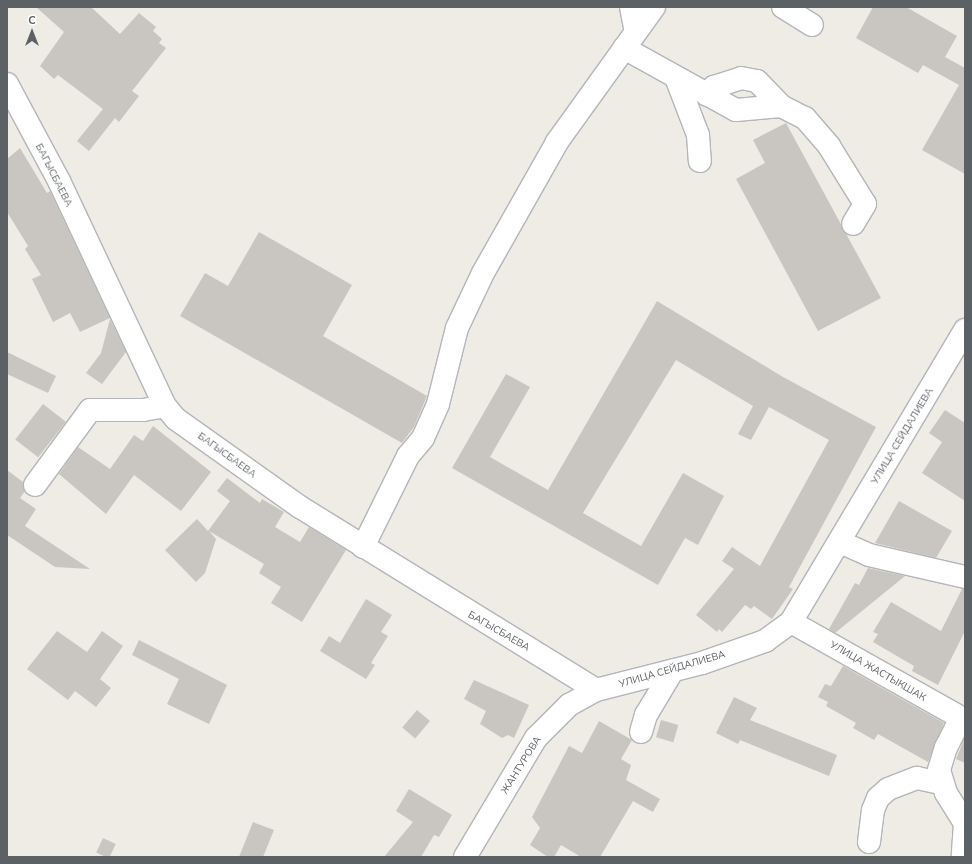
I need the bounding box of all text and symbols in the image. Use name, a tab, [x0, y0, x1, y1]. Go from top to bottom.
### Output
north arrow	[12, 12, 52, 52]
text: С	[28, 13, 36, 27]
street label: БАГЫСБАЕВА	[33, 141, 75, 209]
street label: УЛИЦА СЕЙДАЛИЕВА	[868, 386, 936, 486]
street label: БАГЫСБАЕВА	[195, 430, 259, 480]
street label: БАГЫСБАЕВА	[466, 608, 532, 654]
street label: УЛИЦА ЖАСТЫКШАК	[828, 638, 928, 704]
street label: УЛИЦА СЕЙДАЛИЕВА	[617, 648, 727, 690]
street label: ЖАНТУРОВА	[499, 734, 543, 796]

